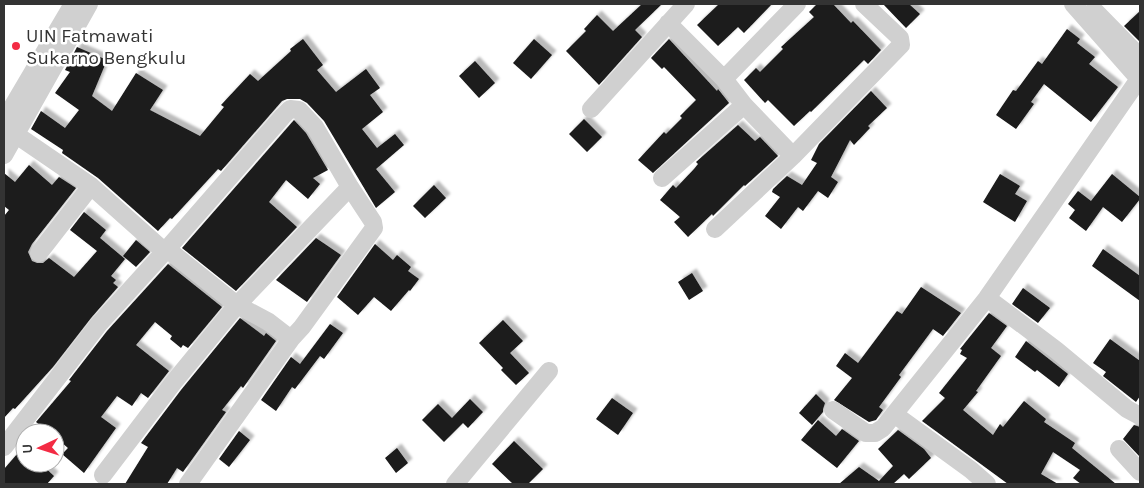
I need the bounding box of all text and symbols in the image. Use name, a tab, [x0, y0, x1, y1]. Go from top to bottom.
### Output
place label: UIN Fatmawati Sukarno Bengkulu	[26, 25, 186, 69]
marker: UIN Fatmawati Sukarno Bengkulu	[10, 40, 22, 52]
north arrow	[15, 423, 65, 473]
text: U	[19, 443, 36, 454]

